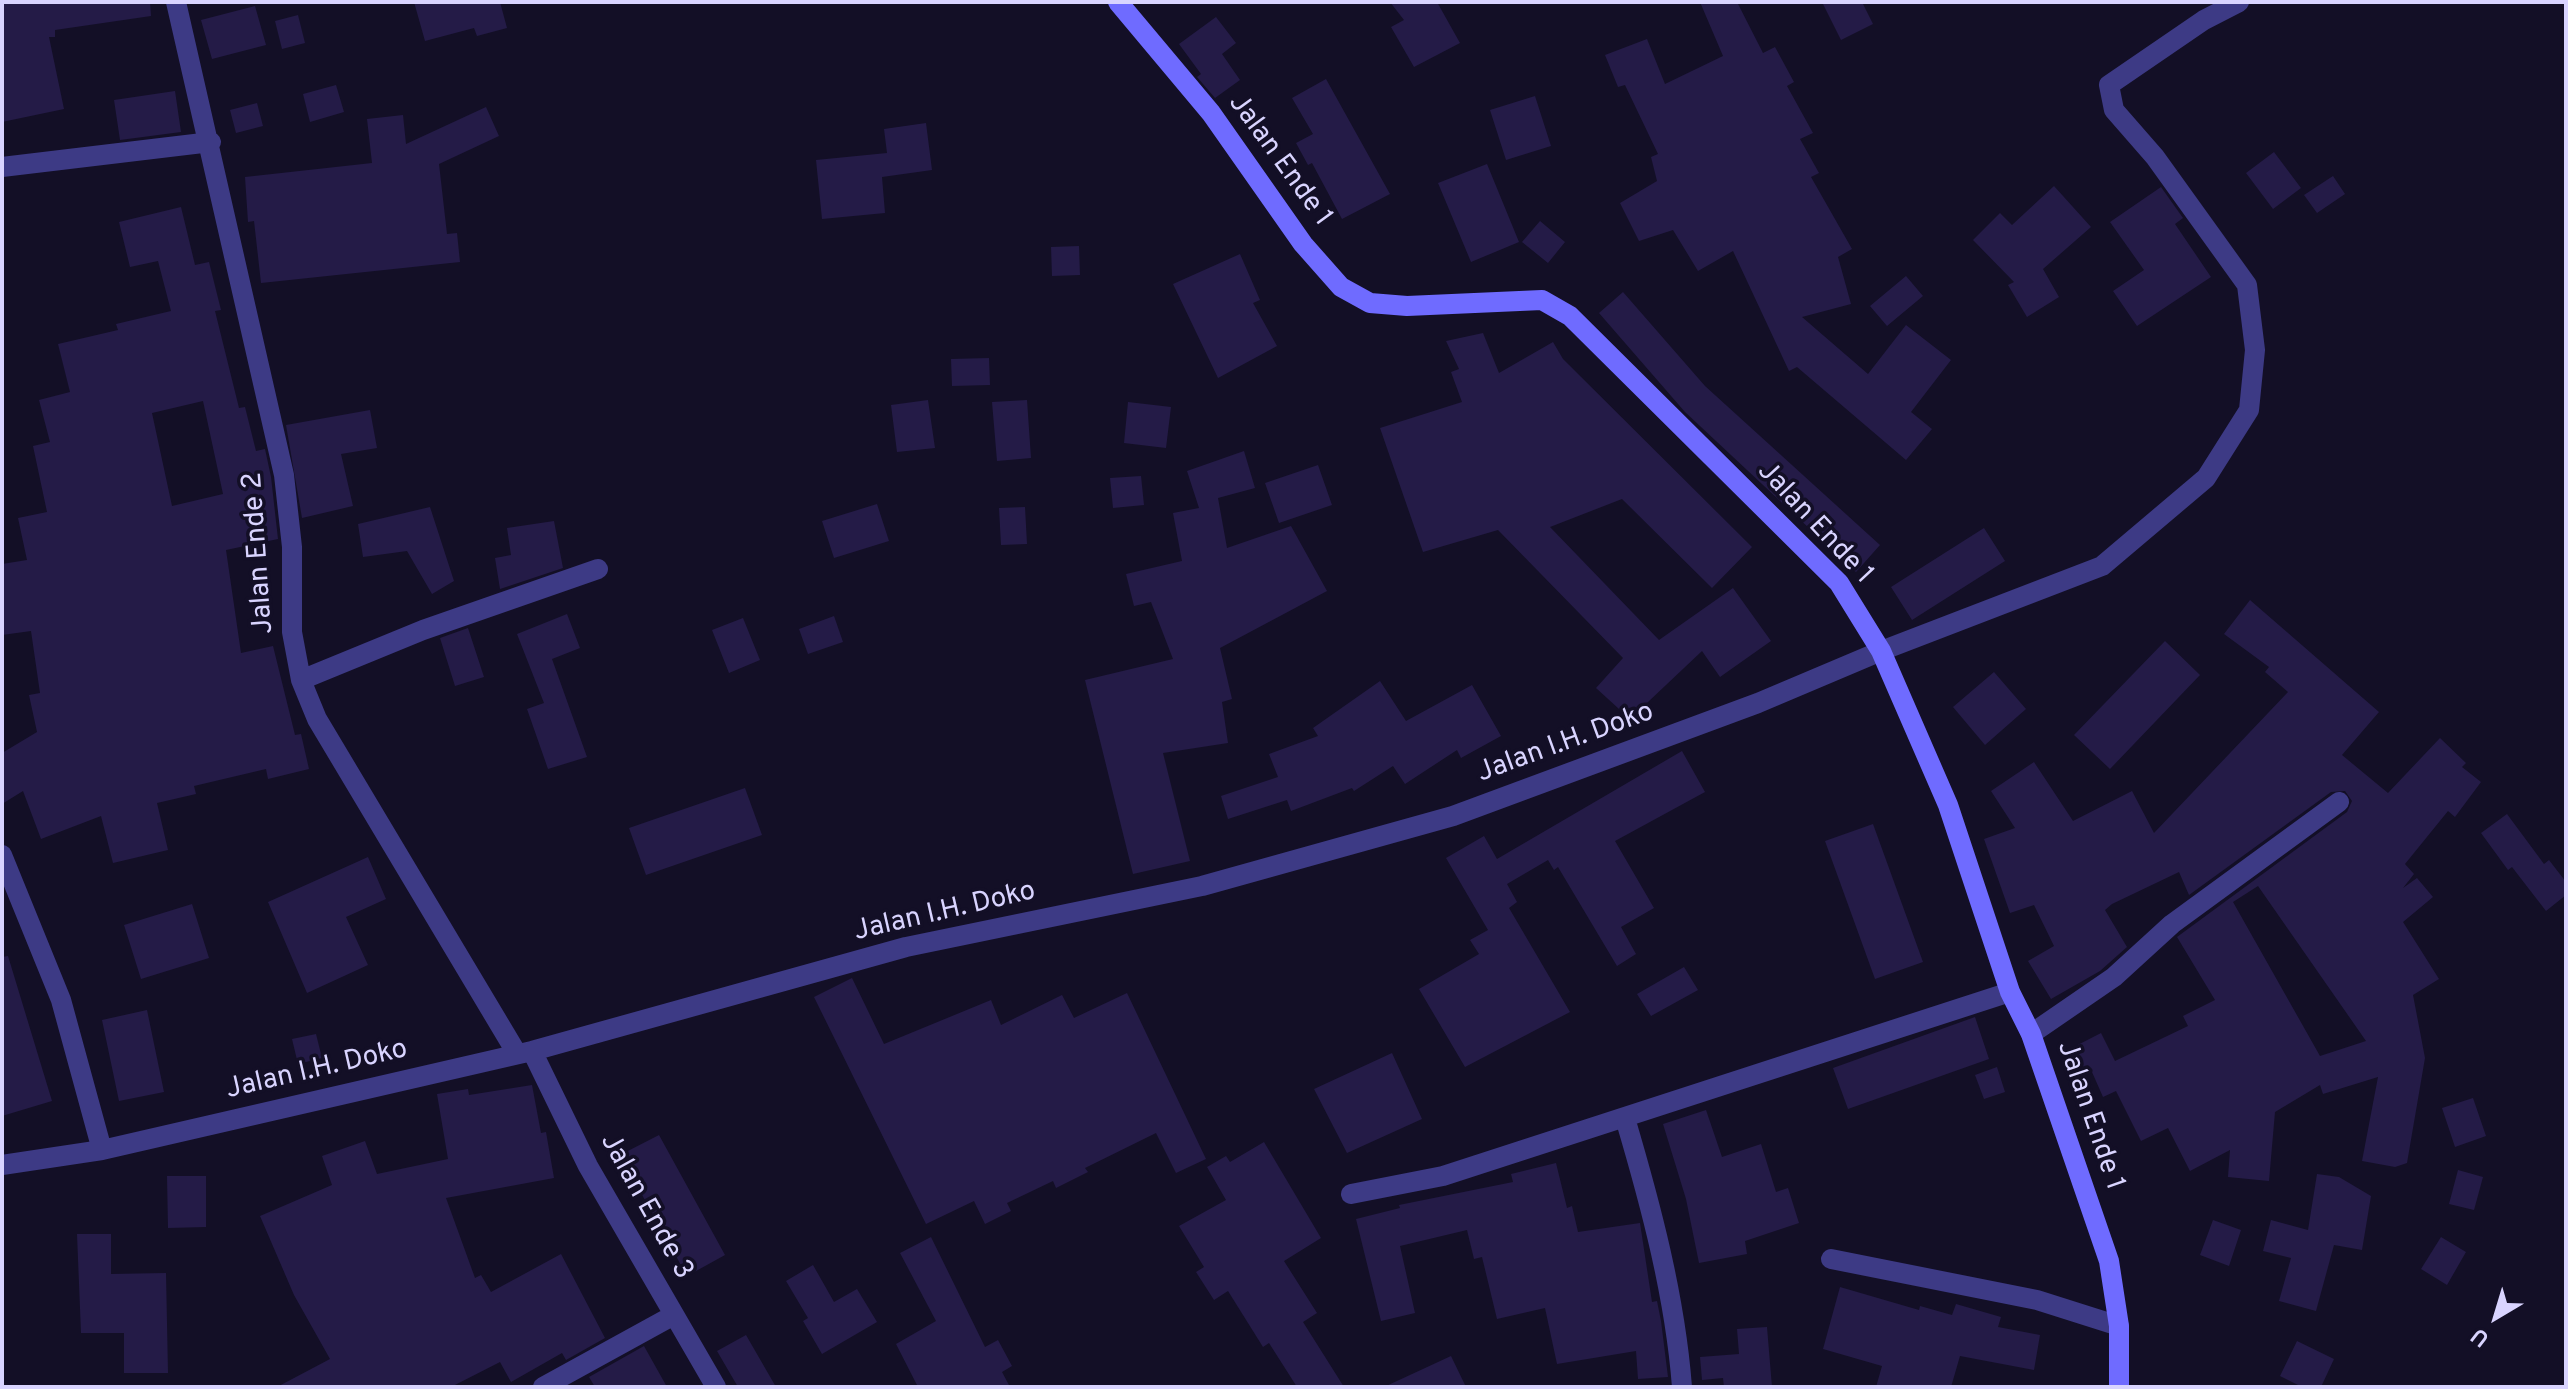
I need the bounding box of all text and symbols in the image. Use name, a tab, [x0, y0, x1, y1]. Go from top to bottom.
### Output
street label: Jalan Ende 1	[1220, 88, 1338, 234]
street label: Jalan Ende 1	[1749, 456, 1879, 592]
street label: Jalan Ende 2	[238, 471, 282, 635]
street label: Jalan I.H. Doko	[1473, 697, 1659, 791]
street label: Jalan I.H. Doko	[851, 876, 1039, 950]
street label: Jalan I.H. Doko	[223, 1034, 411, 1108]
street label: Jalan Ende 1	[2048, 1037, 2130, 1195]
street label: Jalan Ende 3	[591, 1128, 699, 1286]
north arrow	[2456, 1277, 2536, 1357]
text: U	[2466, 1321, 2495, 1352]

